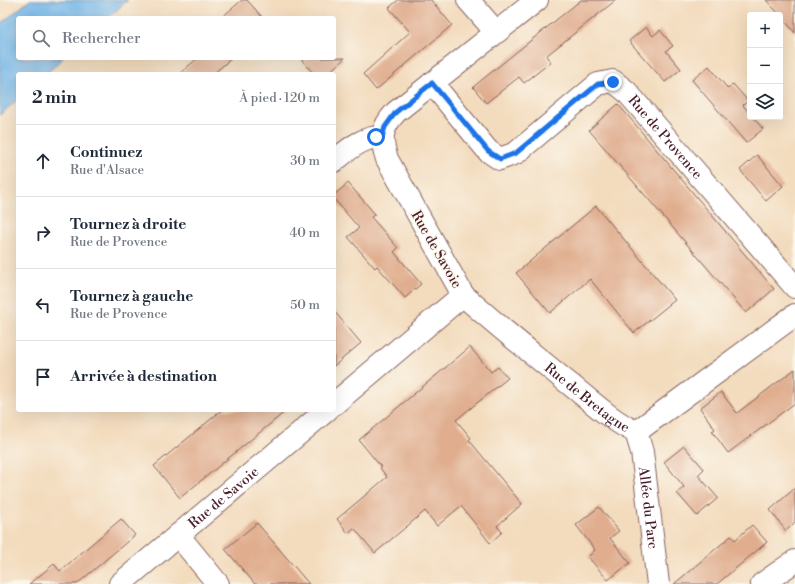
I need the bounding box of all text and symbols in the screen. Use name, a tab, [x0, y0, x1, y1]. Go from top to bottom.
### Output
map controls	[747, 12, 783, 120]
button: +	[747, 12, 783, 48]
search box	[16, 16, 336, 60]
icon: search	[30, 27, 52, 49]
text: Rechercher	[62, 29, 141, 48]
button: −	[747, 48, 783, 84]
route end	[604, 73, 622, 91]
button: layers	[747, 84, 783, 120]
text: 2 min	[32, 87, 77, 109]
text: À pied · 120 m	[239, 90, 320, 106]
street label: Rue de Provence	[624, 92, 706, 183]
route start	[367, 128, 385, 146]
text: Continuez	[70, 143, 142, 162]
icon: ahead	[32, 150, 54, 172]
text: 30 m	[290, 153, 320, 169]
text: Rue d'Alsace	[70, 162, 144, 178]
street label: Rue de Savoie	[407, 207, 466, 292]
text: Tournez à droite	[70, 215, 186, 234]
icon: right	[32, 222, 54, 244]
text: 40 m	[290, 225, 320, 241]
text: Rue de Provence	[70, 234, 167, 250]
text: Tournez à gauche	[70, 287, 193, 306]
icon: left	[32, 294, 54, 316]
text: 50 m	[290, 297, 320, 313]
text: Rue de Provence	[70, 306, 167, 322]
street label: Rue de Bretagne	[540, 359, 633, 437]
icon: arrive	[32, 366, 54, 388]
text: Arrivée à destination	[70, 367, 217, 386]
street label: Rue de Savoie	[185, 463, 263, 533]
street label: Allée du Parc	[634, 465, 662, 550]

